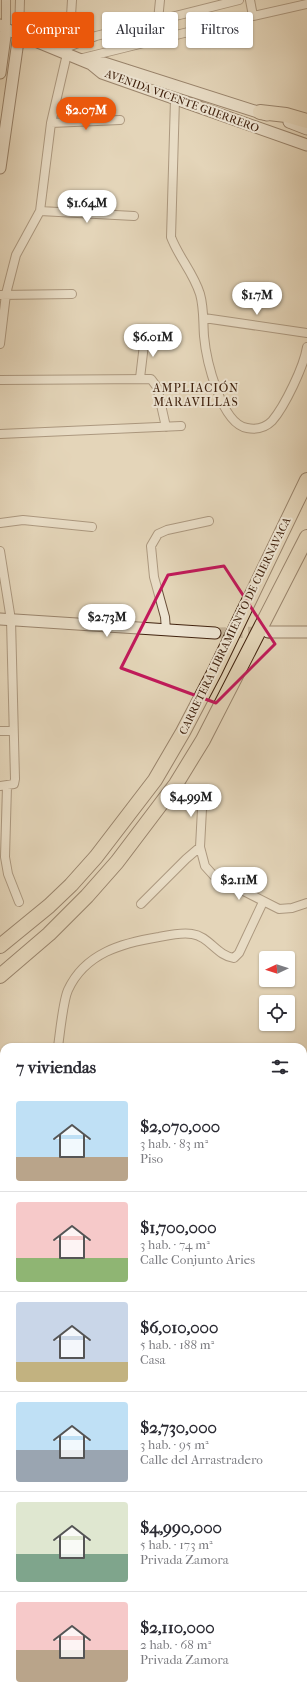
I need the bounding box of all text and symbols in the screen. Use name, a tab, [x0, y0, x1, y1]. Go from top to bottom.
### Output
chip: Comprar	[12, 12, 94, 48]
chip: Alquilar	[102, 12, 178, 48]
chip: Filtros	[186, 12, 253, 48]
street label: AVENIDA VICENTE GUERRERO	[102, 67, 261, 135]
pin: $2.07M	[53, 97, 119, 131]
text: $2.07M	[65, 102, 107, 117]
pin: $1.64M	[54, 190, 120, 224]
text: $1.64M	[67, 195, 107, 210]
pin: $1.7M	[229, 282, 285, 316]
text: $1.7M	[241, 287, 273, 302]
pin: $6.01M	[120, 324, 186, 358]
text: $6.01M	[133, 329, 173, 344]
district label: AMPLIACIÓN MARAVILLAS	[152, 380, 239, 409]
street label: CARRETERA LIBRAMIENTO DE CUERNAVACA	[176, 514, 294, 737]
pin: $2.73M	[74, 604, 140, 638]
text: $2.73M	[87, 609, 127, 624]
pin: $4.99M	[158, 784, 224, 818]
text: $4.99M	[169, 789, 213, 804]
pin: $2.11M	[206, 867, 272, 901]
text: $2.11M	[220, 872, 258, 887]
north arrow	[259, 951, 295, 987]
map controls	[259, 951, 295, 1031]
button: locate	[259, 995, 295, 1031]
icon: filters	[269, 1056, 291, 1078]
text: 7 viviendas	[16, 1057, 96, 1077]
text: $2,070,000	[140, 1116, 220, 1136]
icon: home	[48, 1117, 96, 1165]
text: 3 hab. · 83 m²	[140, 1136, 208, 1151]
text: Piso	[140, 1151, 163, 1166]
text: $1,700,000	[140, 1217, 217, 1237]
icon: home	[48, 1218, 96, 1266]
text: 3 hab. · 74 m²	[140, 1237, 210, 1252]
text: Calle Conjunto Aries	[140, 1252, 255, 1267]
text: $6,010,000	[140, 1317, 218, 1337]
icon: home	[48, 1318, 96, 1366]
text: 5 hab. · 188 m²	[140, 1337, 214, 1352]
text: Casa	[140, 1352, 166, 1367]
text: $2,730,000	[140, 1417, 217, 1437]
icon: home	[48, 1418, 96, 1466]
text: 3 hab. · 95 m²	[140, 1437, 209, 1452]
text: Calle del Arrastradero	[140, 1452, 263, 1467]
text: $4,990,000	[140, 1517, 222, 1537]
icon: home	[48, 1518, 96, 1566]
text: 5 hab. · 173 m²	[140, 1537, 213, 1552]
text: Privada Zamora	[140, 1552, 229, 1567]
text: $2,110,000	[140, 1617, 215, 1637]
icon: home	[48, 1618, 96, 1666]
text: 2 hab. · 68 m²	[140, 1637, 211, 1652]
text: Privada Zamora	[140, 1652, 229, 1667]

